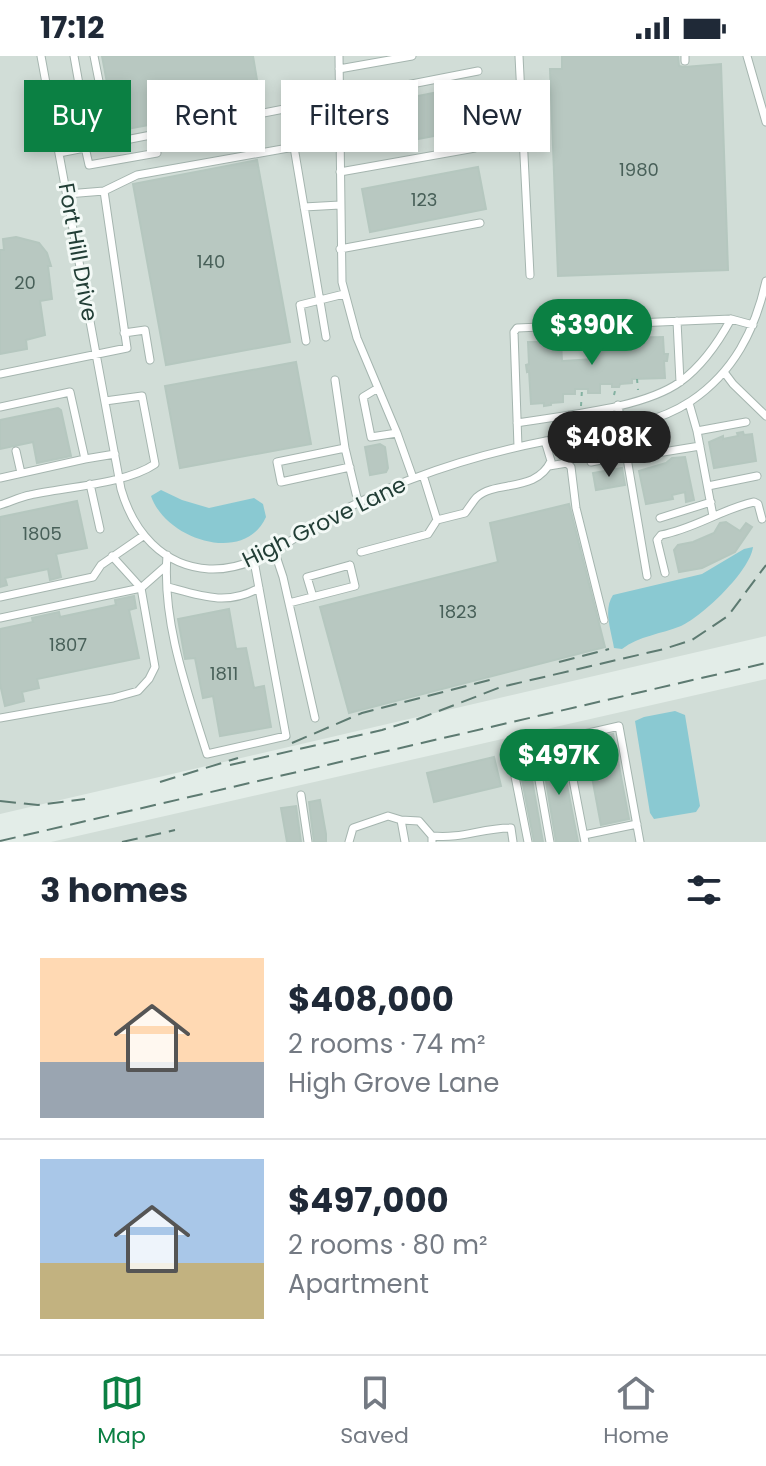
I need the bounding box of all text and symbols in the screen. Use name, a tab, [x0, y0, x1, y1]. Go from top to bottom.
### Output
text: 17:12	[40, 6, 104, 49]
chip: Buy	[24, 80, 131, 152]
chip: Rent	[147, 80, 265, 152]
chip: Filters	[281, 80, 418, 152]
chip: New	[434, 80, 550, 152]
house number: 1980	[619, 157, 659, 182]
street label: Fort Hill Drive	[51, 180, 105, 324]
house number: 123	[411, 187, 437, 212]
house number: 140	[197, 249, 225, 274]
house number: 20	[14, 270, 36, 295]
pin: $390K	[536, 299, 648, 367]
text: $390K	[550, 307, 634, 343]
pin: $408K	[553, 411, 665, 479]
text: $408K	[566, 419, 652, 455]
street label: High Grove Lane	[237, 469, 411, 575]
house number: 1805	[22, 521, 62, 546]
house number: 1823	[439, 599, 477, 624]
house number: 1807	[49, 632, 87, 657]
house number: 1811	[210, 661, 238, 686]
pin: $497K	[503, 729, 615, 797]
text: $497K	[518, 737, 600, 773]
text: 3 homes	[40, 866, 188, 914]
icon: filters	[682, 868, 726, 912]
text: $408,000	[288, 975, 454, 1023]
icon: home	[104, 990, 200, 1086]
text: 2 rooms · 74 m²	[288, 1026, 485, 1062]
text: High Grove Lane	[288, 1065, 499, 1101]
text: $497,000	[288, 1176, 449, 1224]
icon: home	[104, 1191, 200, 1287]
text: 2 rooms · 80 m²	[288, 1227, 488, 1263]
text: Apartment	[288, 1266, 429, 1302]
tab: Map	[97, 1371, 146, 1452]
tab: Saved	[340, 1371, 409, 1452]
tab: Home	[603, 1371, 669, 1452]

